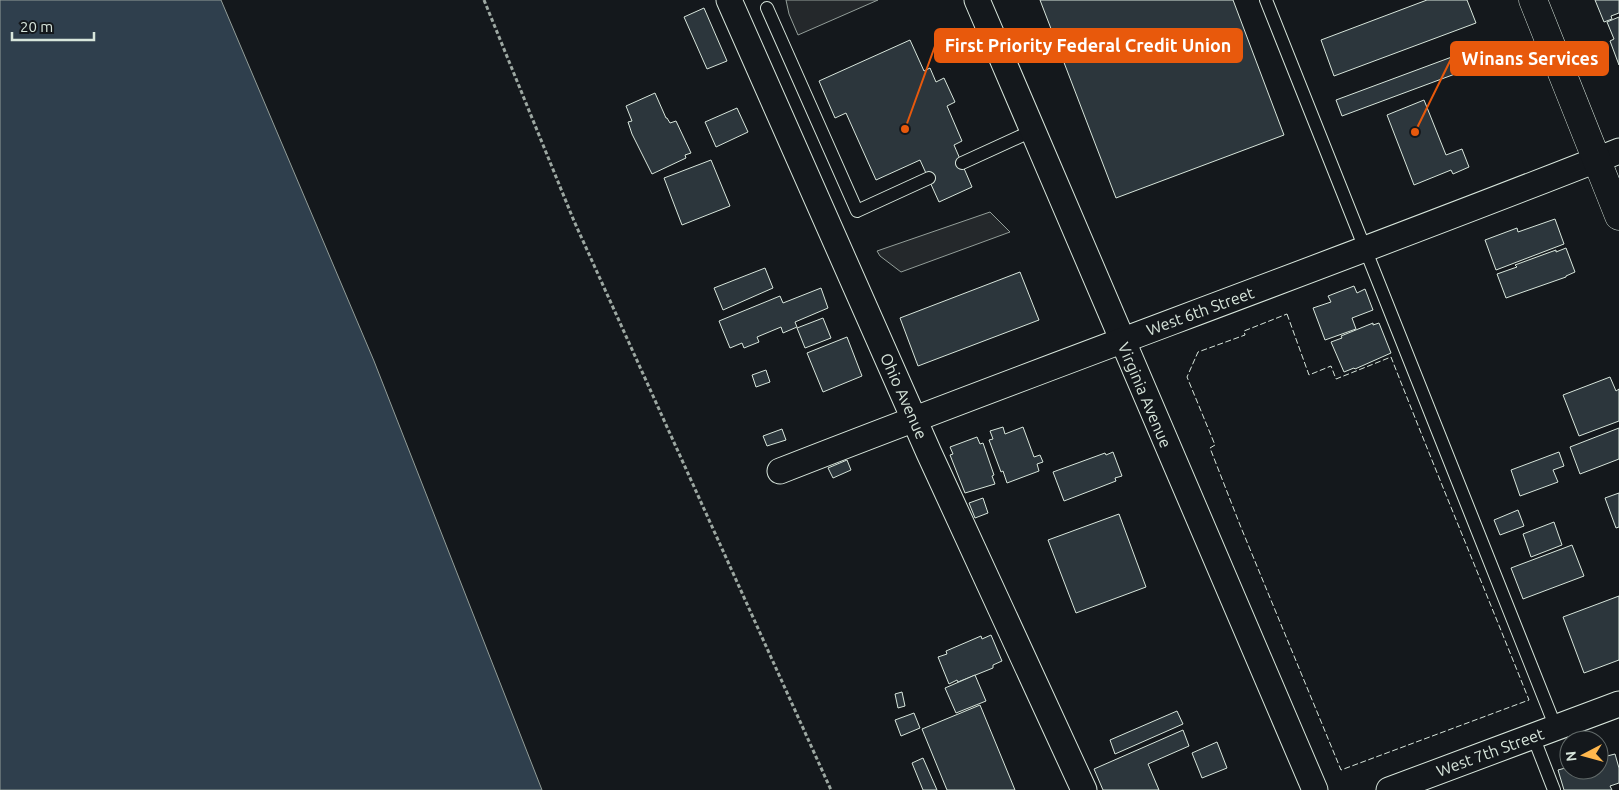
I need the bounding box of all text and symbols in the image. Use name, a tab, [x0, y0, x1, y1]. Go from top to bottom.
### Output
scale bar	[12, 10, 95, 42]
text: 20 m	[20, 18, 53, 35]
callout: First Priority Federal Credit Union	[935, 29, 1242, 62]
text: First Priority Federal Credit Union	[945, 35, 1231, 55]
callout: Winans Services	[1451, 42, 1608, 75]
text: Winans Services	[1462, 48, 1598, 68]
street label: West 6th Street	[1144, 283, 1257, 339]
street label: Virginia Avenue	[1115, 340, 1175, 450]
street label: Ohio Avenue	[877, 350, 931, 442]
street label: West 7th Street	[1434, 724, 1547, 780]
north arrow	[1559, 730, 1609, 780]
text: N	[1563, 750, 1580, 762]

